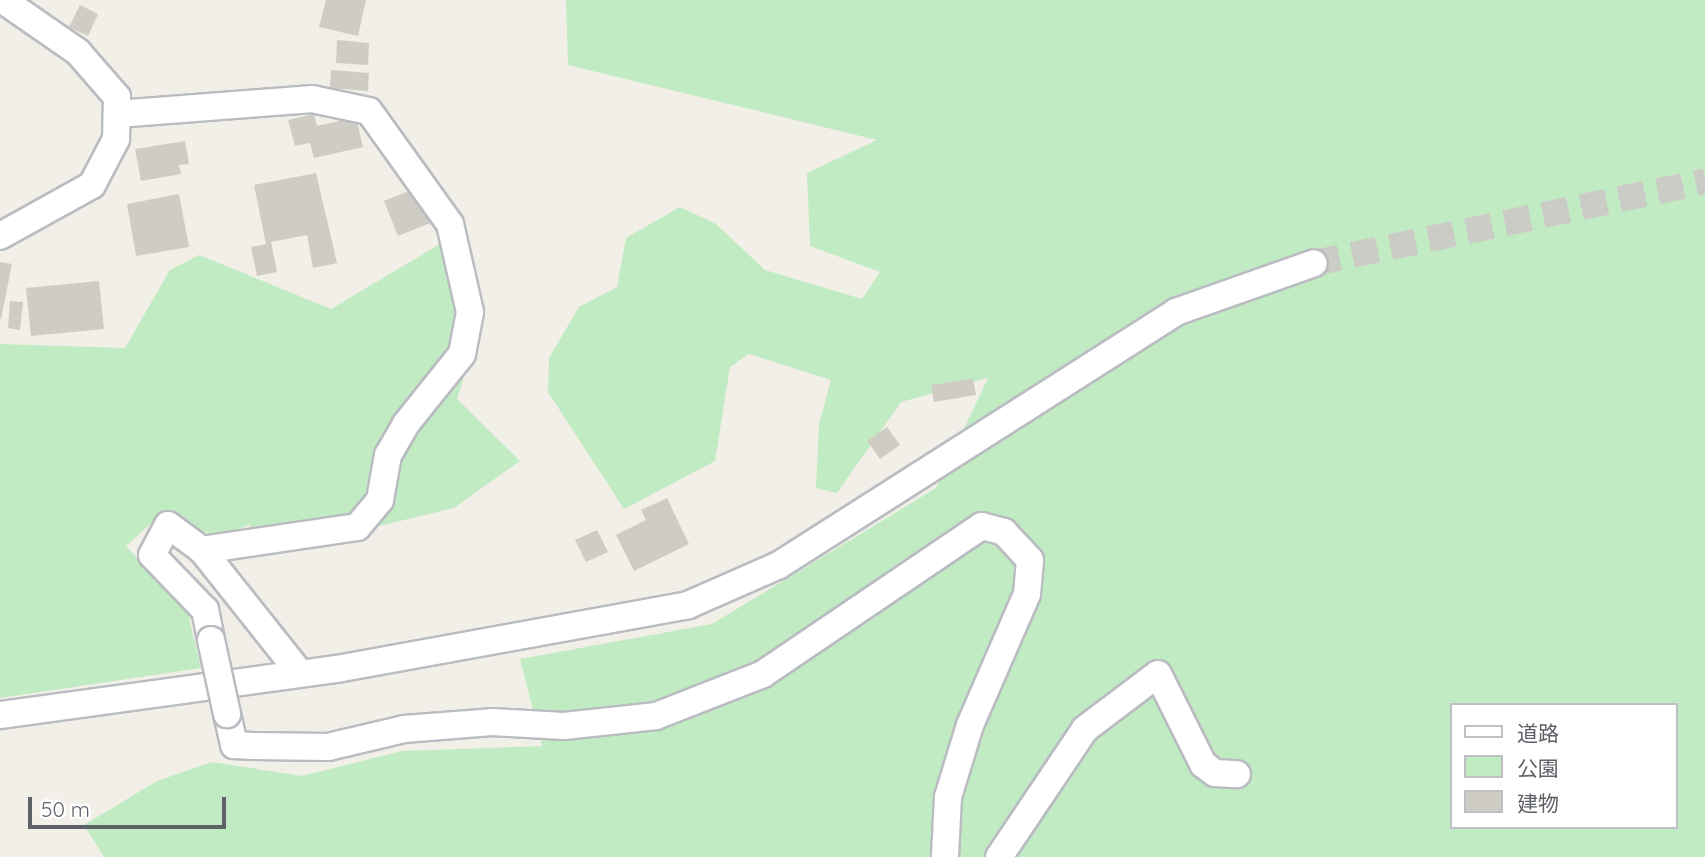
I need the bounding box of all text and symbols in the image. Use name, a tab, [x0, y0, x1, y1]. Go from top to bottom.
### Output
legend	[1450, 703, 1677, 829]
text: 道路	[1517, 720, 1559, 746]
text: 公園	[1517, 755, 1559, 781]
scale bar	[32, 784, 229, 828]
text: 建物	[1517, 790, 1559, 816]
text: 50 m	[41, 796, 90, 822]

